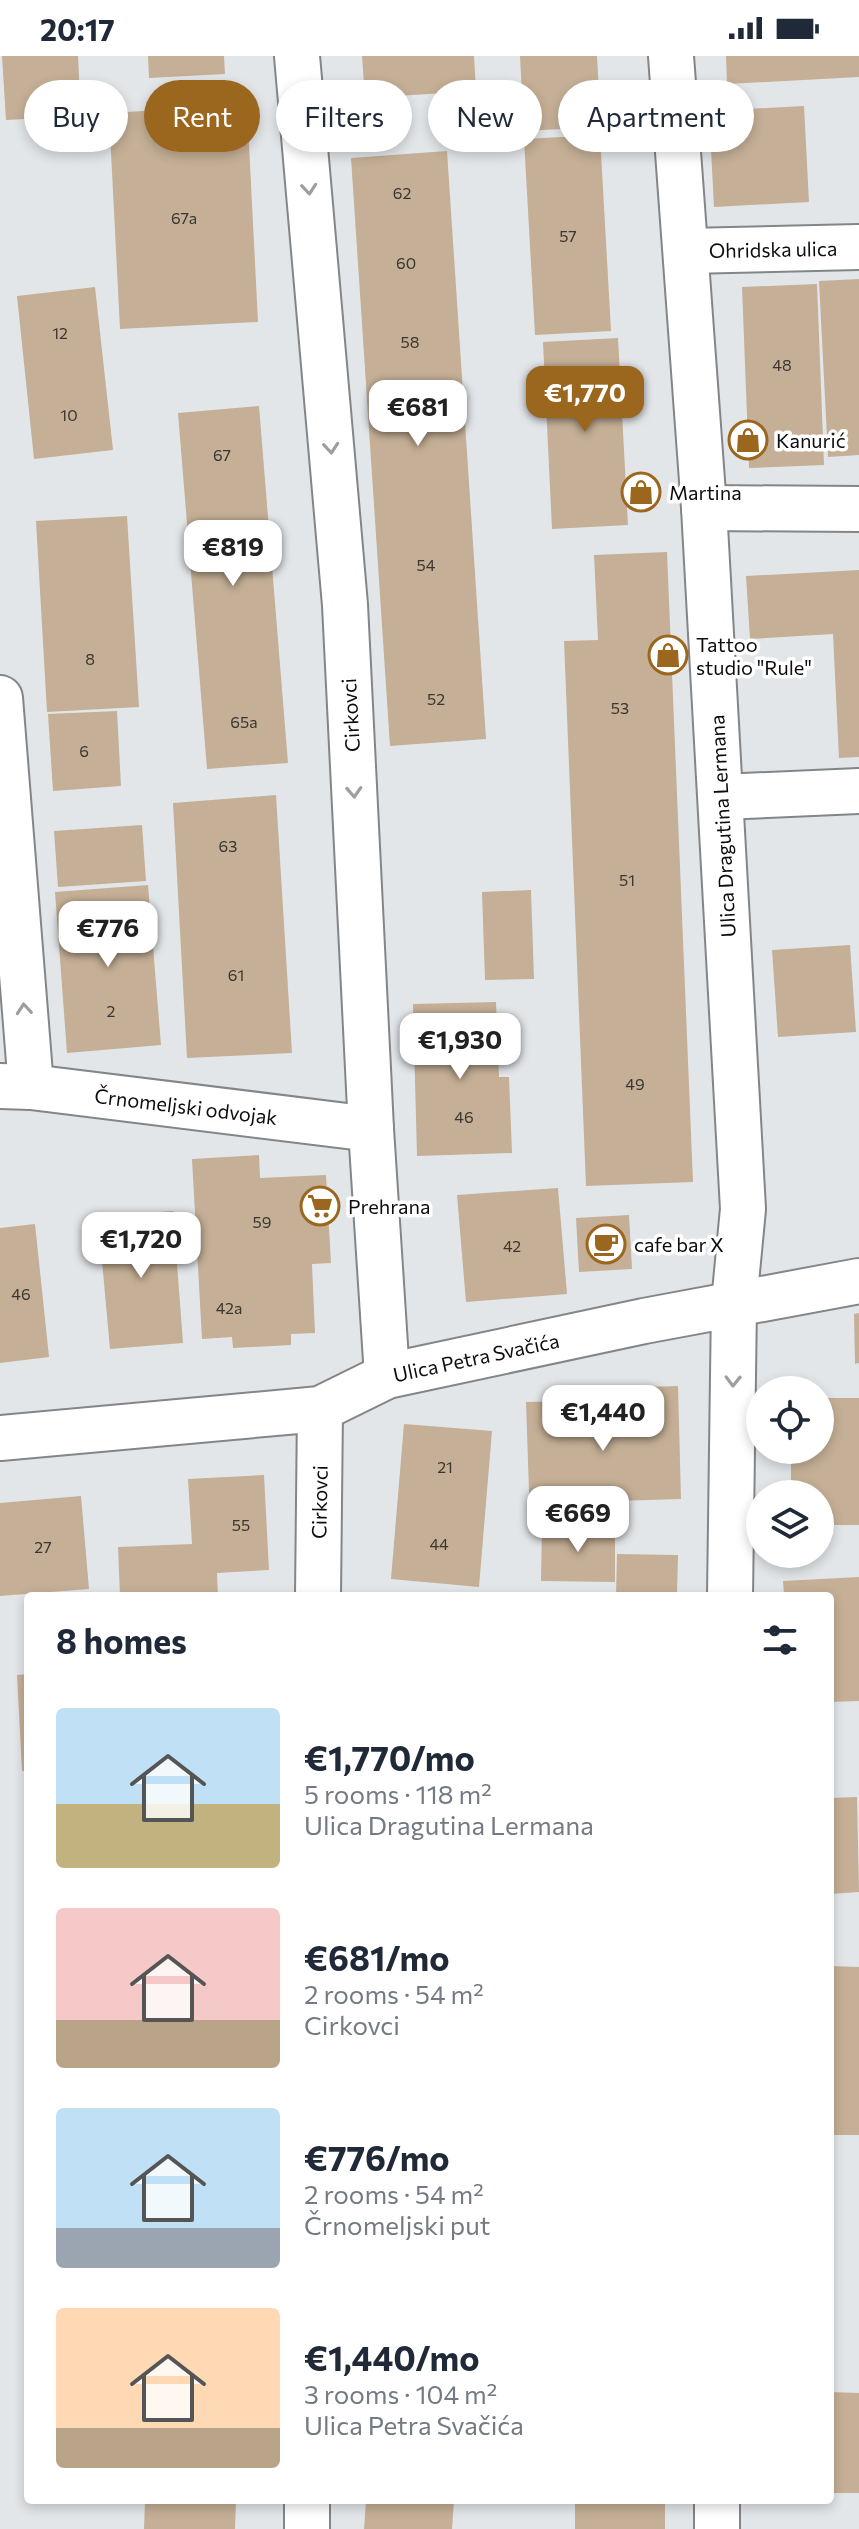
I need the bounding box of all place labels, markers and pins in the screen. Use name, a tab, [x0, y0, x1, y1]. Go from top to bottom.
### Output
pin: €1,770	[520, 366, 650, 434]
pin: €681	[371, 380, 465, 448]
shop icon: Kanurić	[727, 419, 769, 461]
place label: Kanurić	[776, 428, 846, 452]
shop icon: Martina	[620, 471, 662, 513]
place label: Martina	[669, 480, 742, 504]
pin: €819	[186, 520, 280, 588]
place label: Tattoo studio "Rule"	[696, 632, 812, 679]
shop icon: Tattoo studio "Rule"	[647, 634, 689, 676]
pin: €776	[61, 901, 155, 969]
pin: €1,930	[395, 1013, 525, 1081]
supermarket icon: Prehrana	[299, 1185, 341, 1227]
place label: Prehrana	[348, 1194, 430, 1218]
pin: €1,720	[76, 1212, 206, 1280]
cafe icon: cafe bar X	[585, 1223, 627, 1265]
place label: cafe bar X	[634, 1232, 724, 1256]
pin: €1,440	[538, 1385, 668, 1453]
pin: €669	[531, 1486, 625, 1554]

